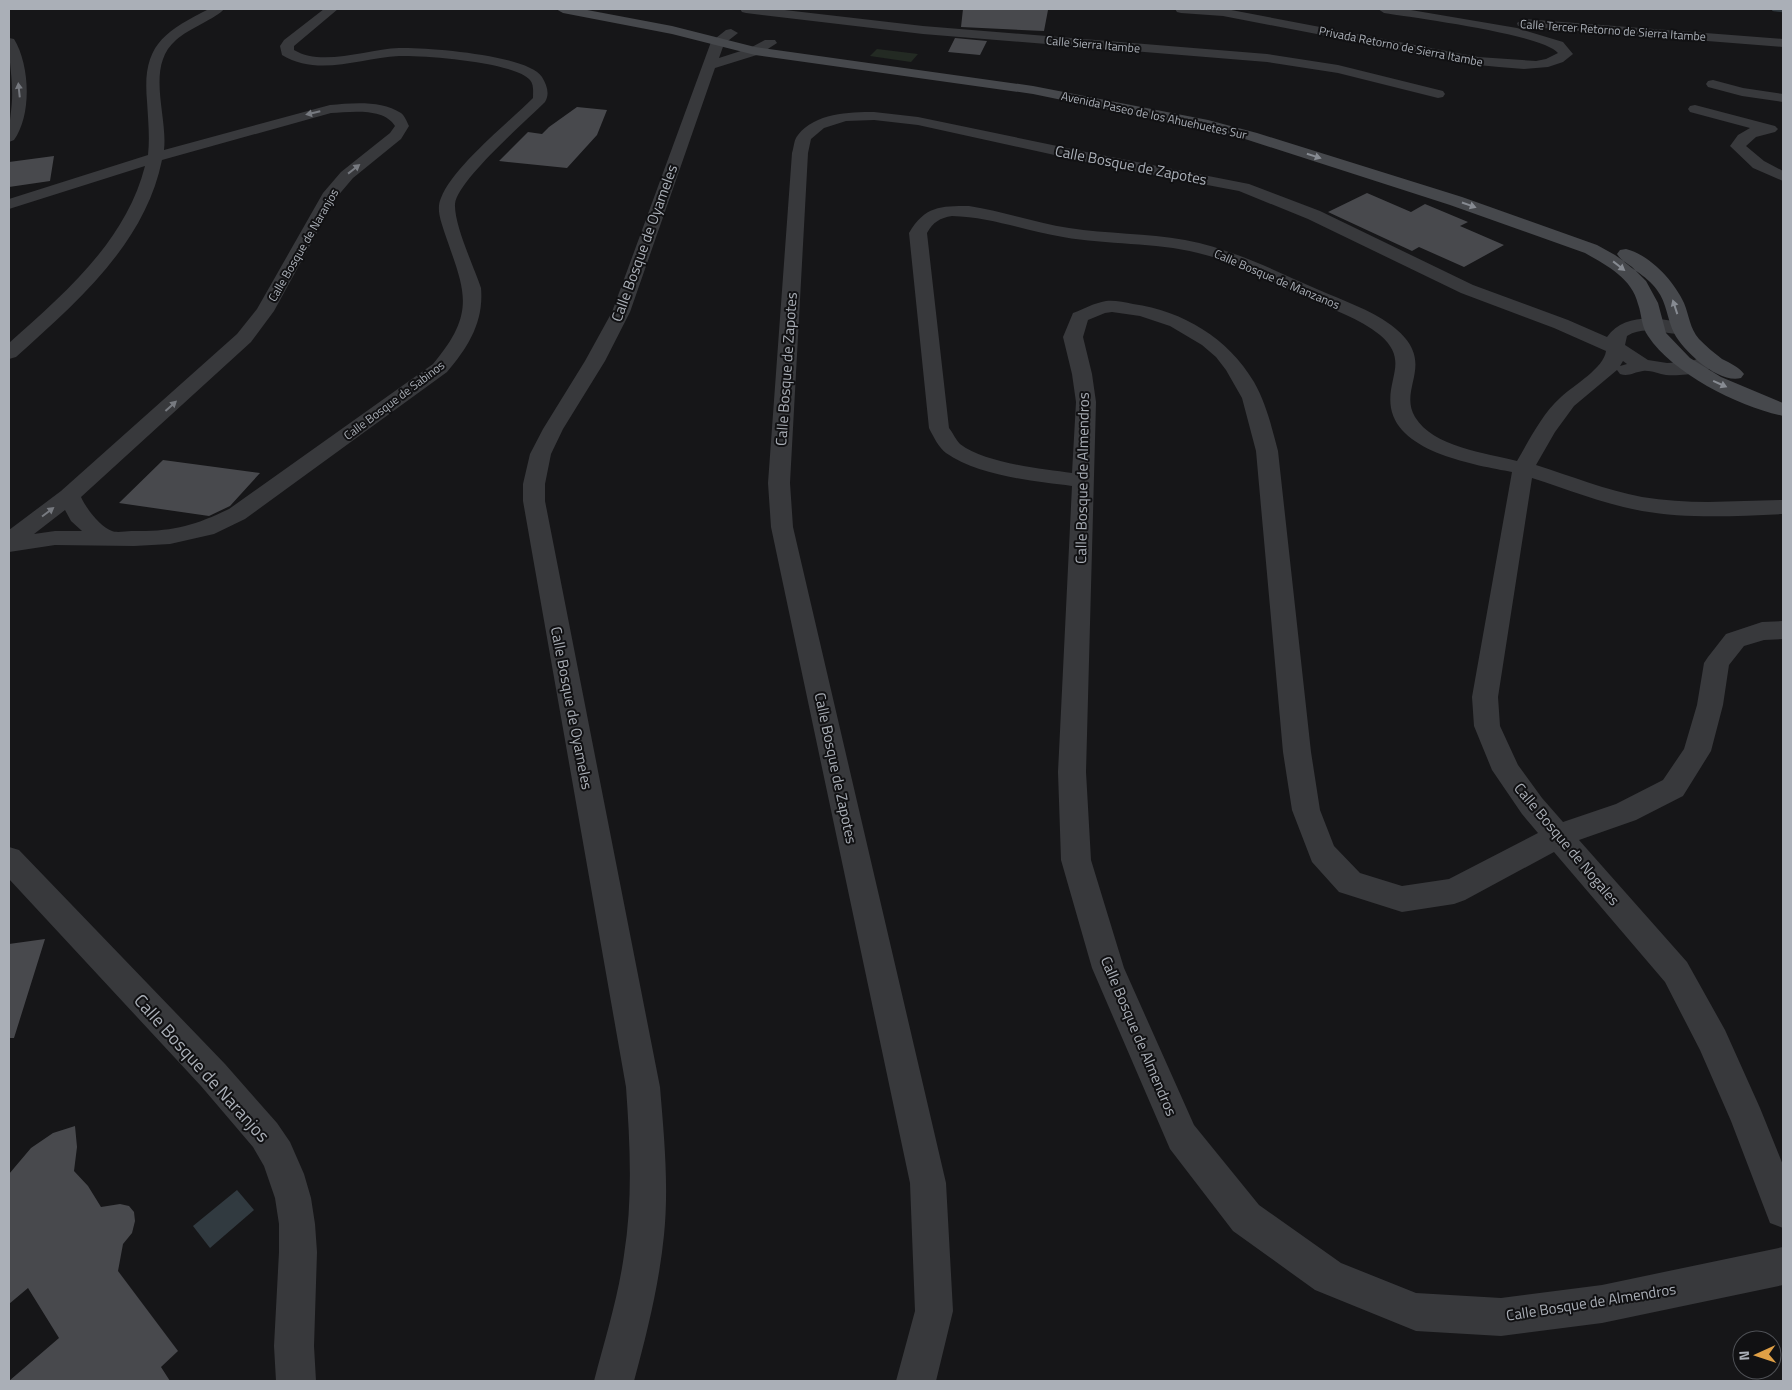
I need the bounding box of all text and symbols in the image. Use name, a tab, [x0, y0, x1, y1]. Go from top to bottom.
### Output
street label: Calle Tercer Retorno de Sierra Itambe	[1519, 14, 1707, 46]
street label: Privada Retorno de Sierra Itambe	[1317, 21, 1485, 71]
street label: Calle Sierra Itambe	[1045, 30, 1141, 58]
one-way arrow	[15, 82, 23, 98]
street label: Avenida Paseo de los Ahuehuetes Sur	[1059, 86, 1249, 144]
one-way arrow	[305, 109, 320, 117]
street label: Calle Bosque de Zapotes	[1053, 139, 1209, 191]
one-way arrow	[1307, 152, 1322, 160]
street label: Calle Bosque de Oyameles	[605, 161, 683, 325]
one-way arrow	[347, 164, 361, 174]
street label: Calle Bosque de Naranjos	[263, 185, 343, 305]
one-way arrow	[1461, 202, 1476, 209]
street label: Calle Bosque de Manzanos	[1211, 244, 1343, 314]
one-way arrow	[1612, 261, 1626, 271]
street label: Calle Bosque de Zapotes	[769, 291, 803, 447]
one-way arrow	[1670, 299, 1678, 314]
street label: Calle Bosque de Sabinos	[339, 355, 449, 444]
one-way arrow	[1713, 380, 1727, 388]
street label: Calle Bosque de Almendros	[1069, 392, 1095, 564]
one-way arrow	[164, 400, 177, 411]
one-way arrow	[41, 506, 54, 517]
street label: Calle Bosque de Oyameles	[545, 624, 599, 792]
street label: Calle Bosque de Zapotes	[809, 690, 863, 846]
street label: Calle Bosque de Nogales	[1509, 777, 1625, 911]
street label: Calle Bosque de Almendros	[1095, 953, 1183, 1119]
street label: Calle Bosque de Naranjos	[128, 988, 276, 1148]
street label: Calle Bosque de Almendros	[1504, 1277, 1678, 1327]
north arrow	[1732, 1330, 1782, 1380]
text: N	[1733, 1350, 1754, 1361]

